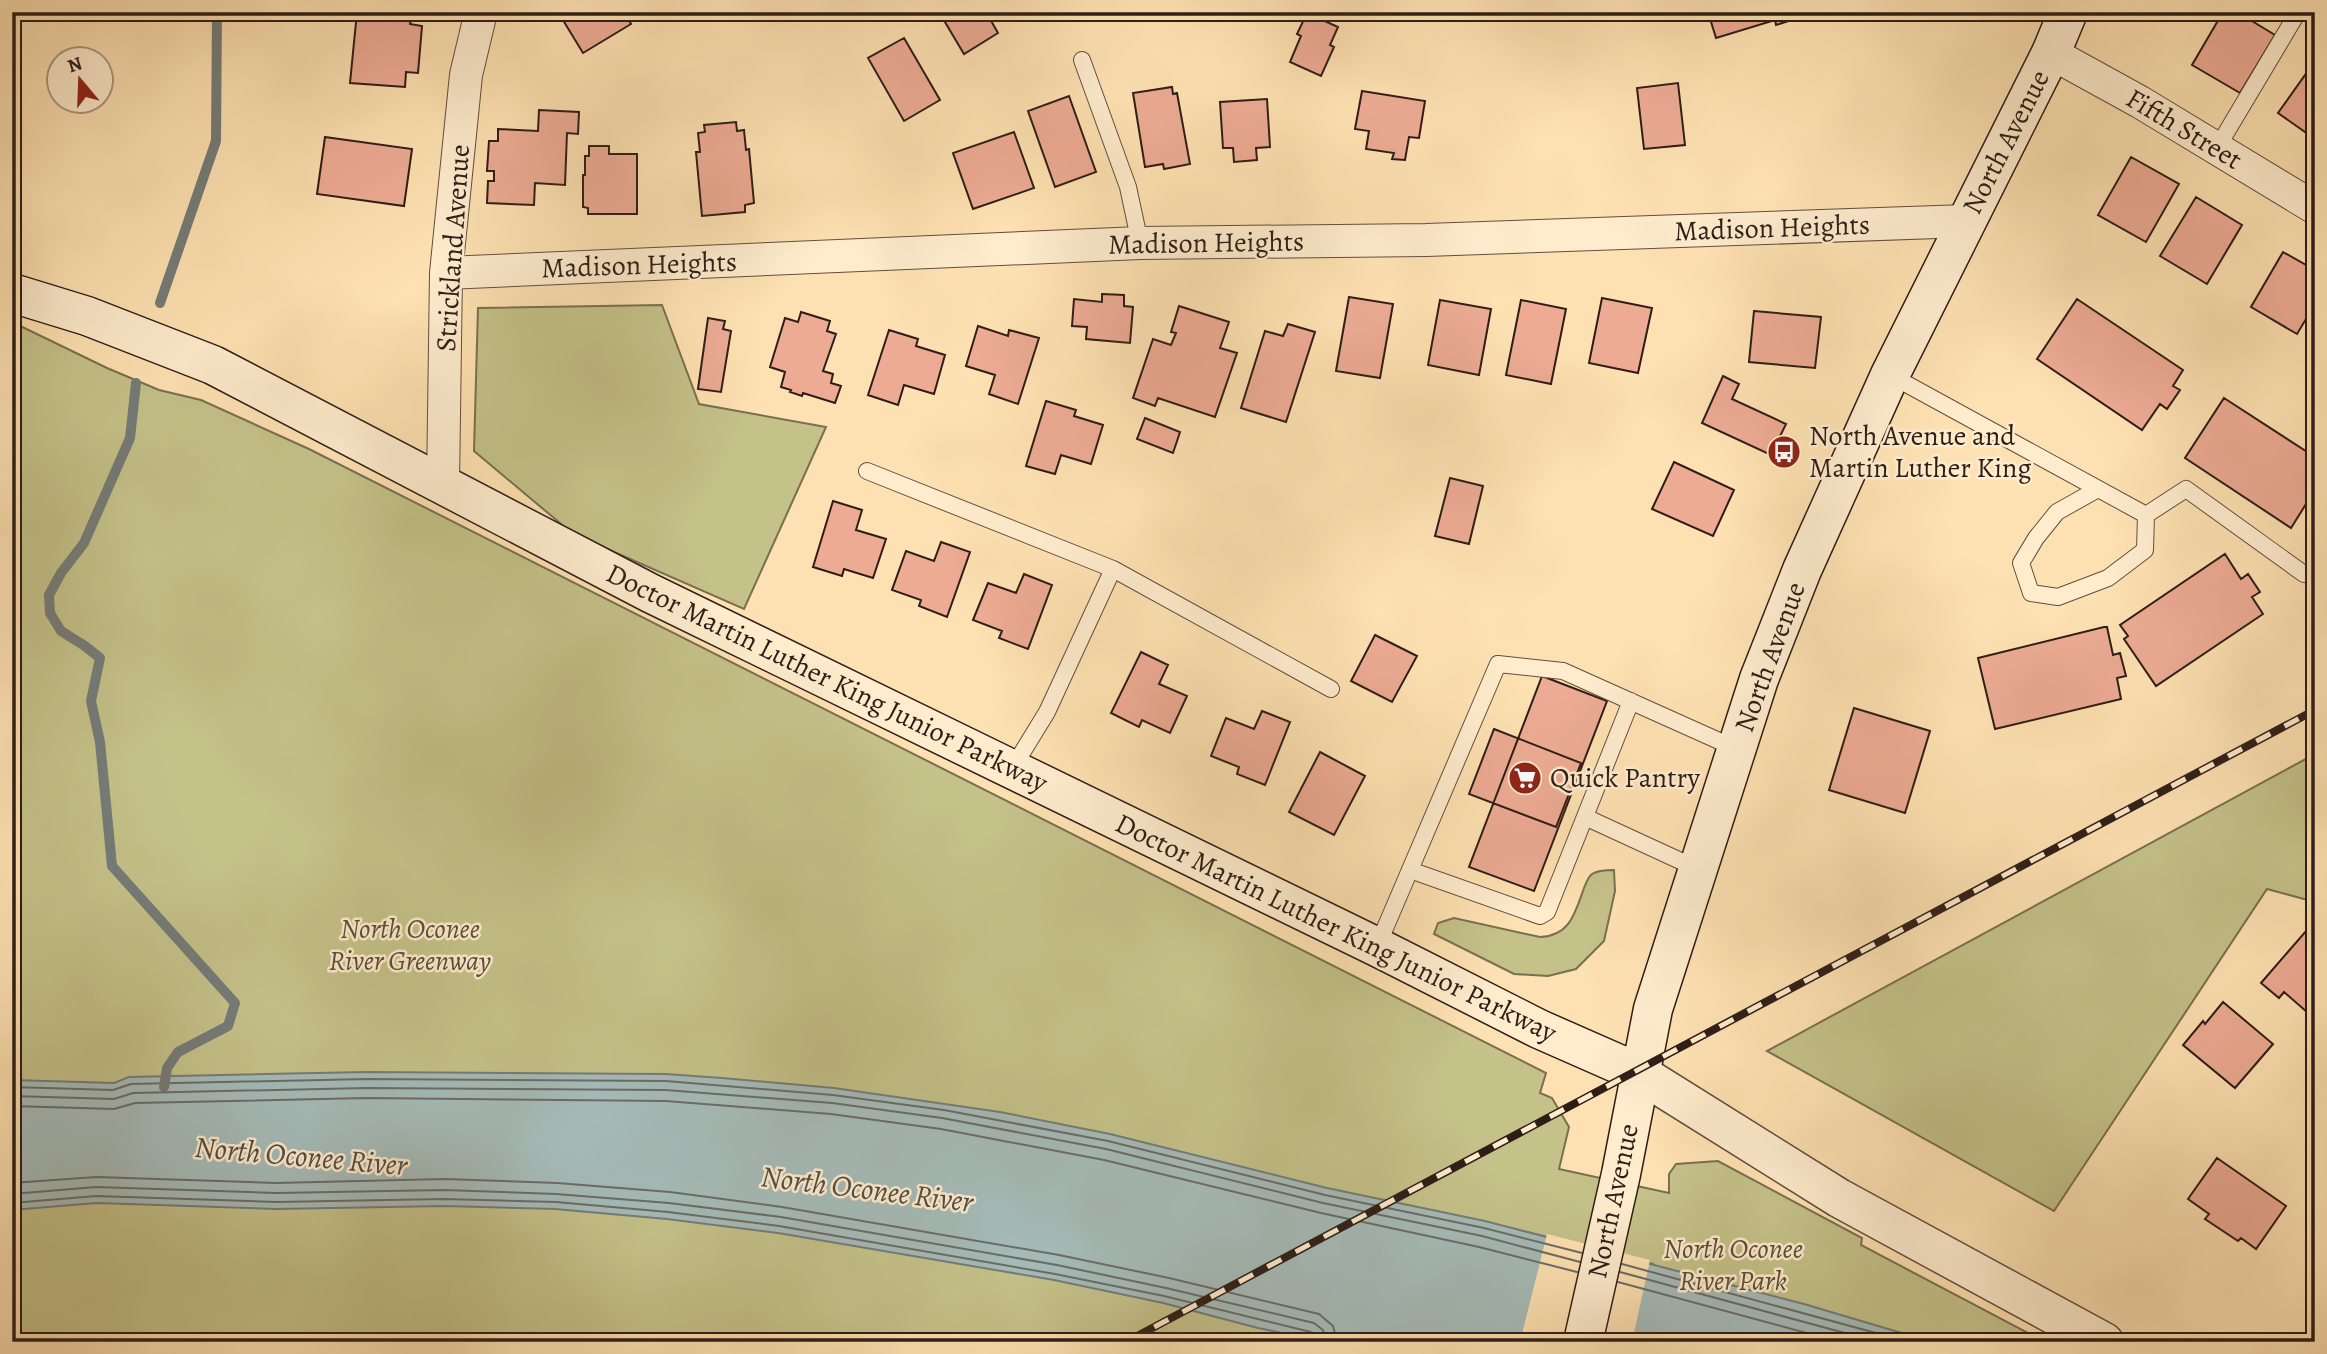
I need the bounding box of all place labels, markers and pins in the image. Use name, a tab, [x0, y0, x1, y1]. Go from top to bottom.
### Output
place label: North Avenue and Martin Luther King	[1809, 417, 2031, 487]
bus stop icon: North Avenue and Martin Luther King	[1765, 433, 1803, 471]
supermarket icon: Quick Pantry	[1506, 759, 1544, 797]
place label: Quick Pantry	[1550, 759, 1701, 797]

